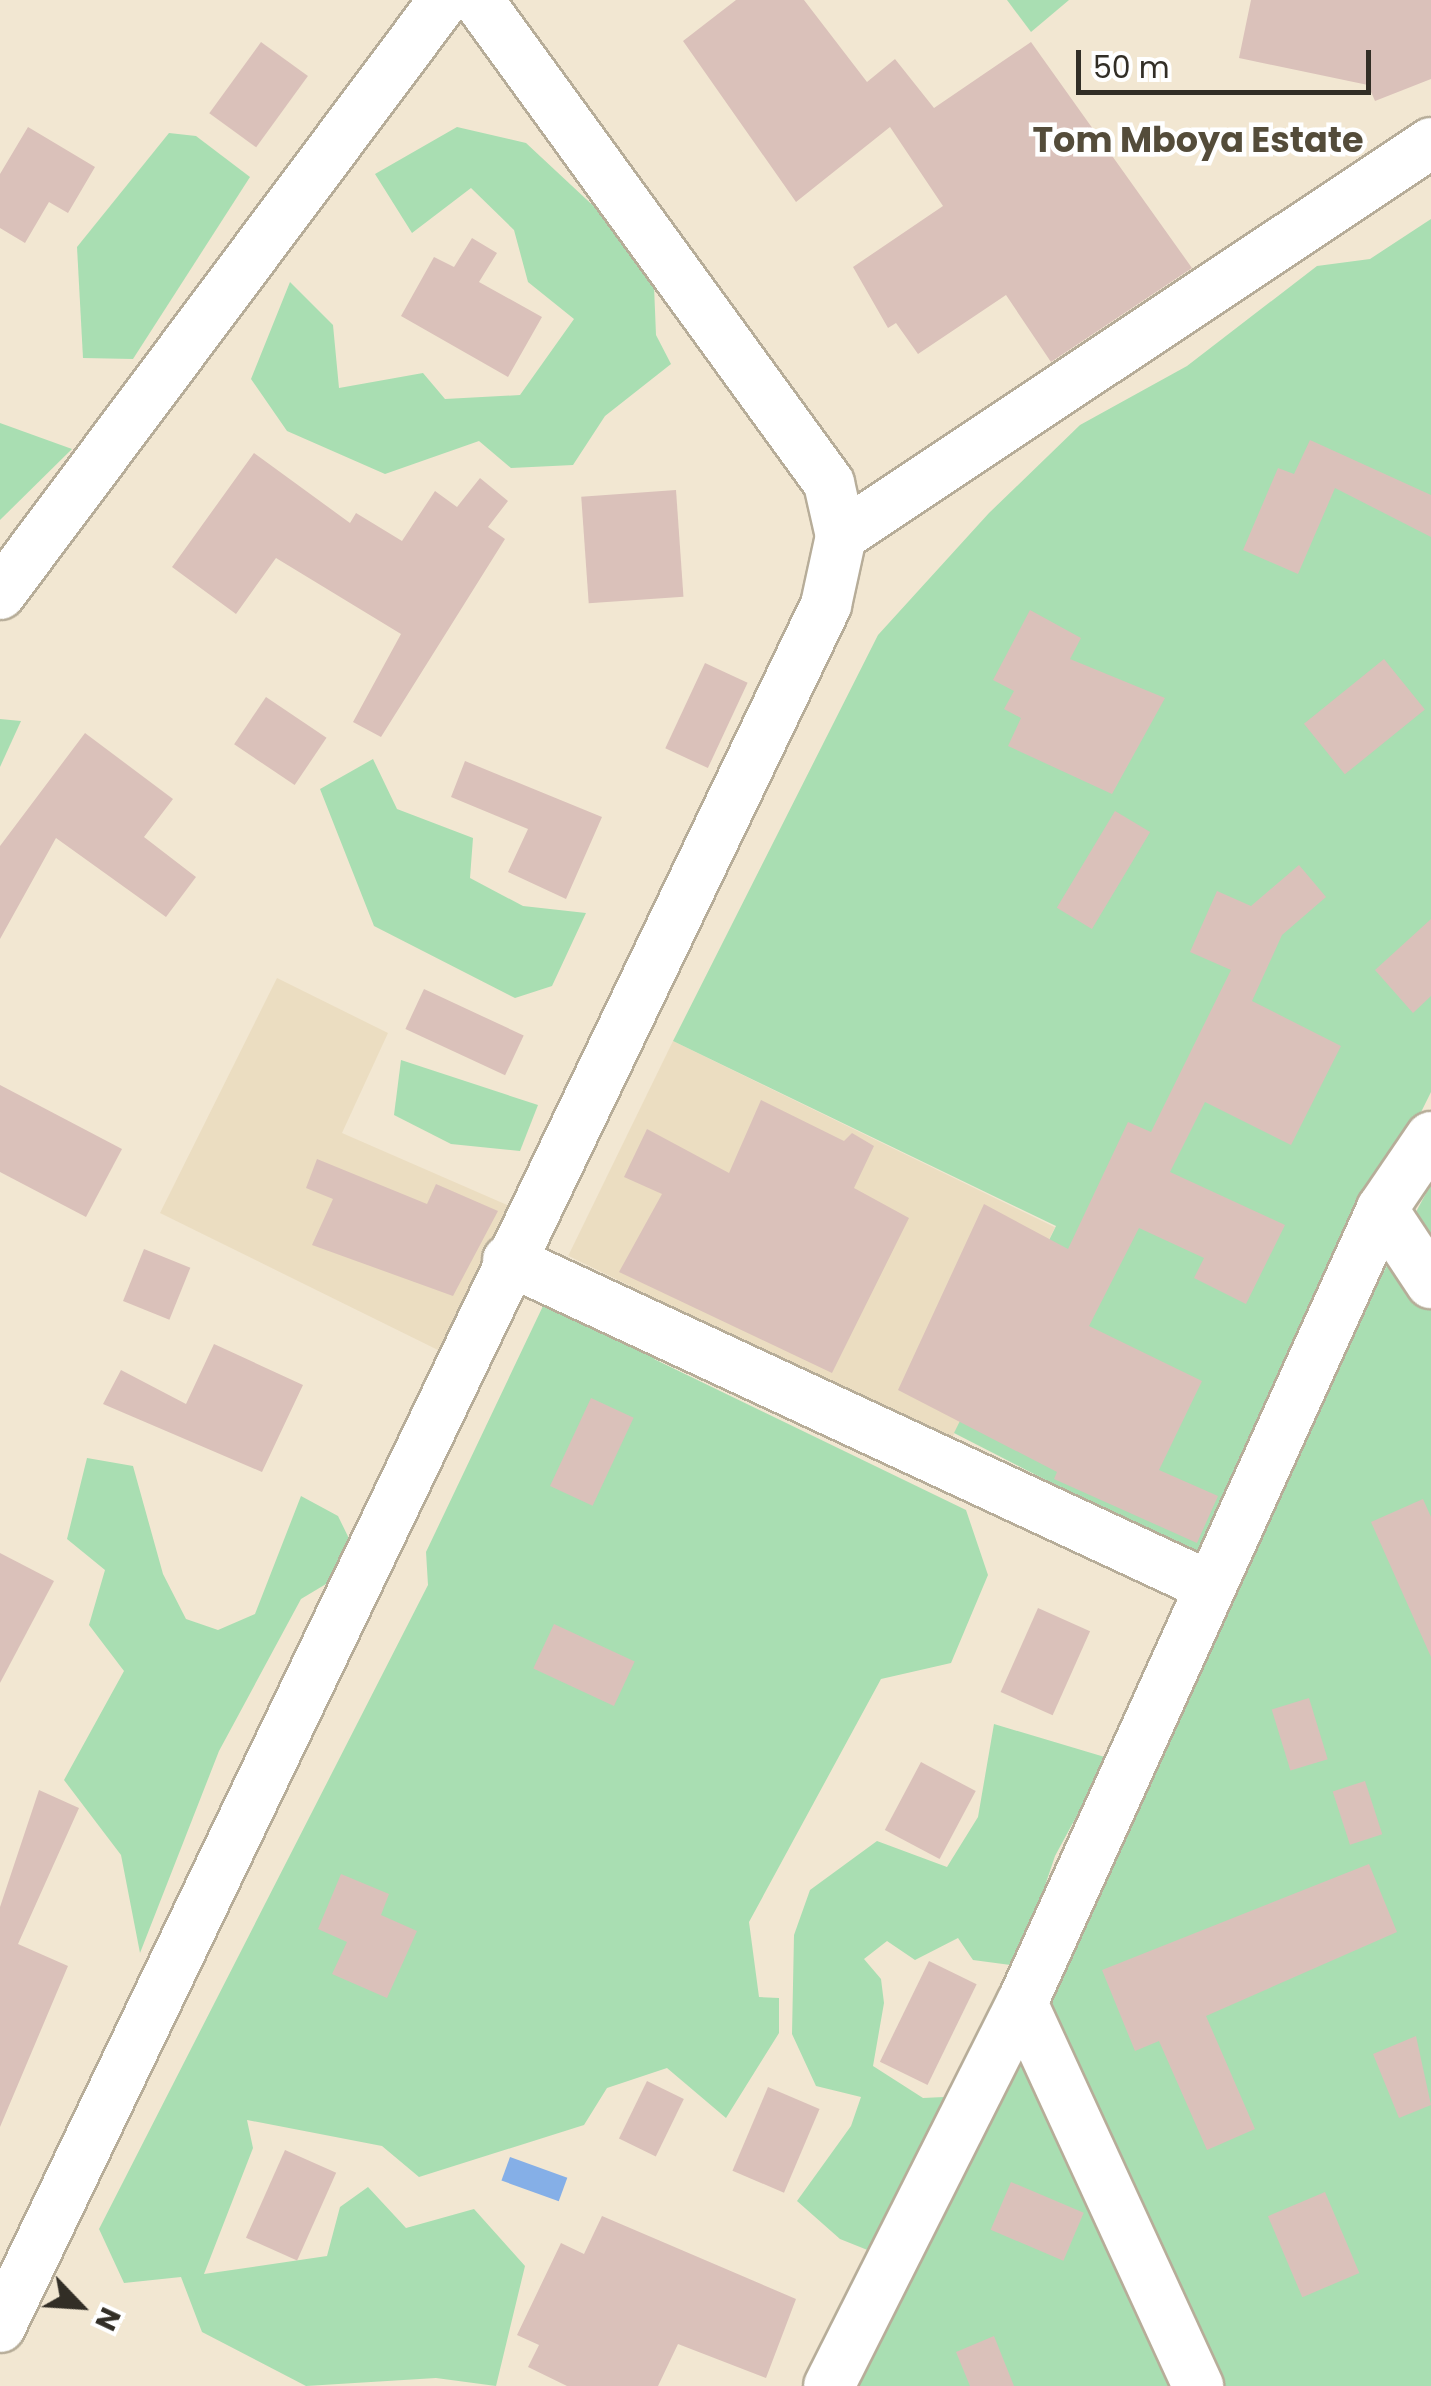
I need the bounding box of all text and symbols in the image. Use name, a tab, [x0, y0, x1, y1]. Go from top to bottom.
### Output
scale bar	[1081, 30, 1376, 92]
text: 50 m	[1093, 46, 1170, 89]
district label: Tom Mboya Estate	[1032, 119, 1364, 161]
north arrow	[30, 2256, 130, 2356]
text: N	[86, 2301, 130, 2337]

